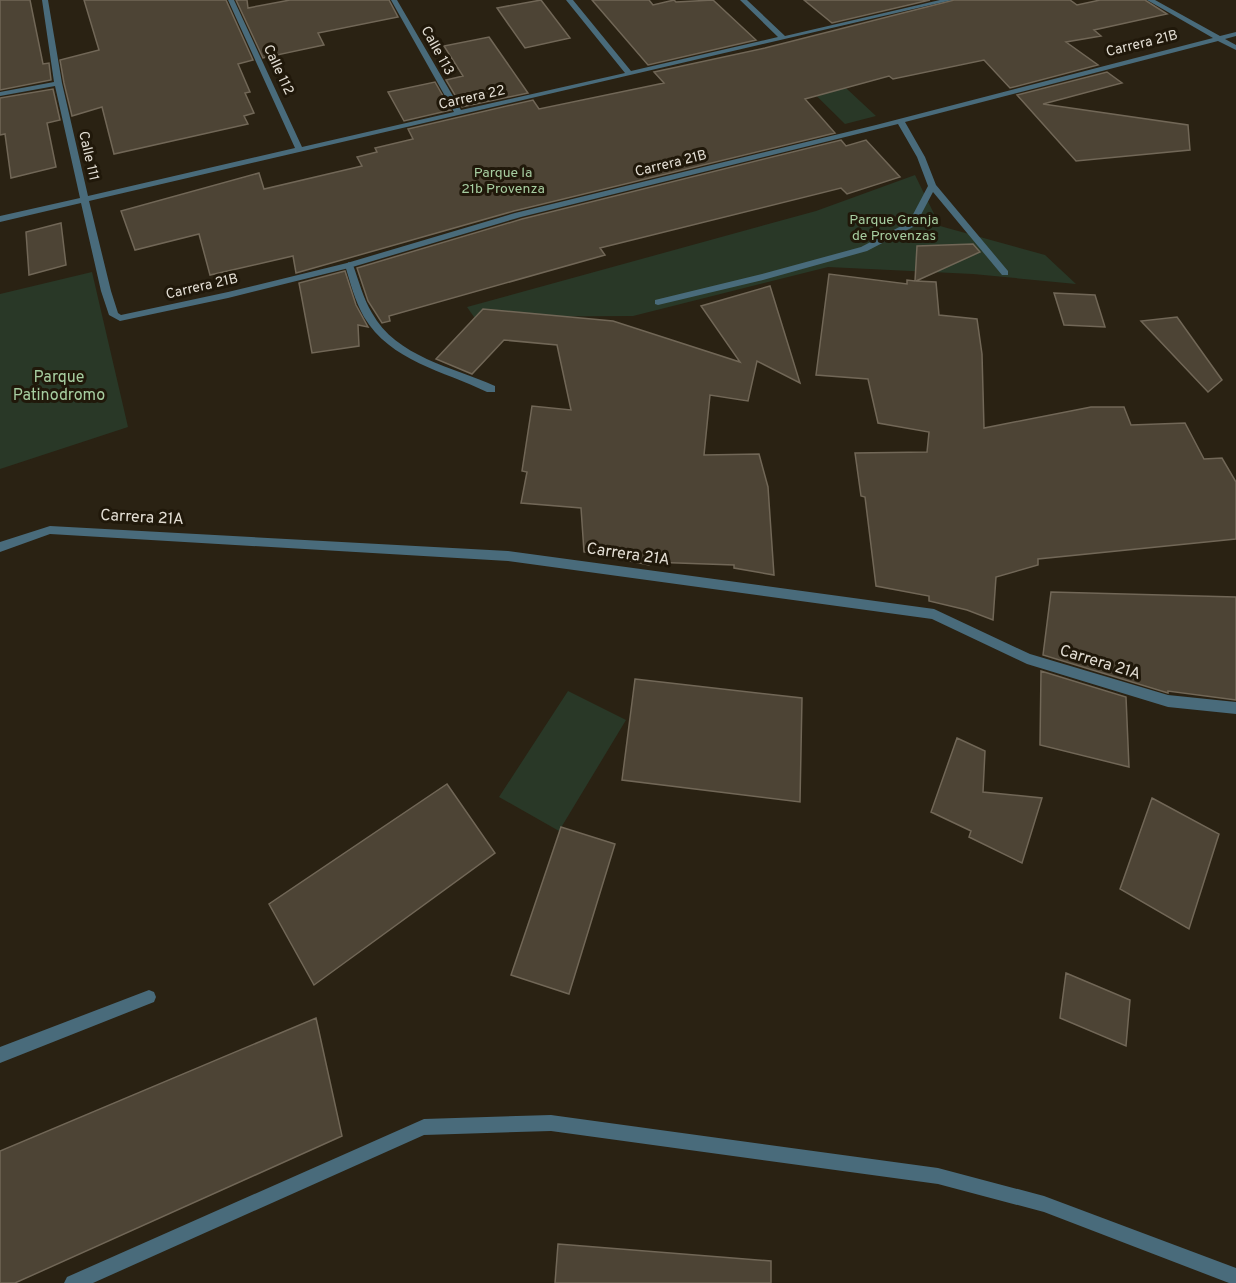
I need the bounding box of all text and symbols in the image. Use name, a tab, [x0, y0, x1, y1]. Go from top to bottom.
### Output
street label: Calle 113	[417, 24, 457, 78]
street label: Carrera 21B	[1104, 27, 1180, 61]
street label: Calle 112	[259, 42, 297, 98]
street label: Carrera 22	[437, 82, 507, 114]
street label: Calle 111	[74, 130, 102, 182]
street label: Carrera 21B	[633, 147, 709, 181]
park label: Parque la 21b Provenza	[461, 165, 545, 198]
park label: Parque Granja de Provenzas	[849, 212, 939, 245]
street label: Carrera 21B	[164, 270, 240, 304]
park label: Parque Patinodromo	[13, 368, 105, 406]
street label: Carrera 21A	[100, 506, 185, 530]
street label: Carrera 21A	[585, 539, 671, 571]
street label: Carrera 21A	[1057, 641, 1143, 685]

